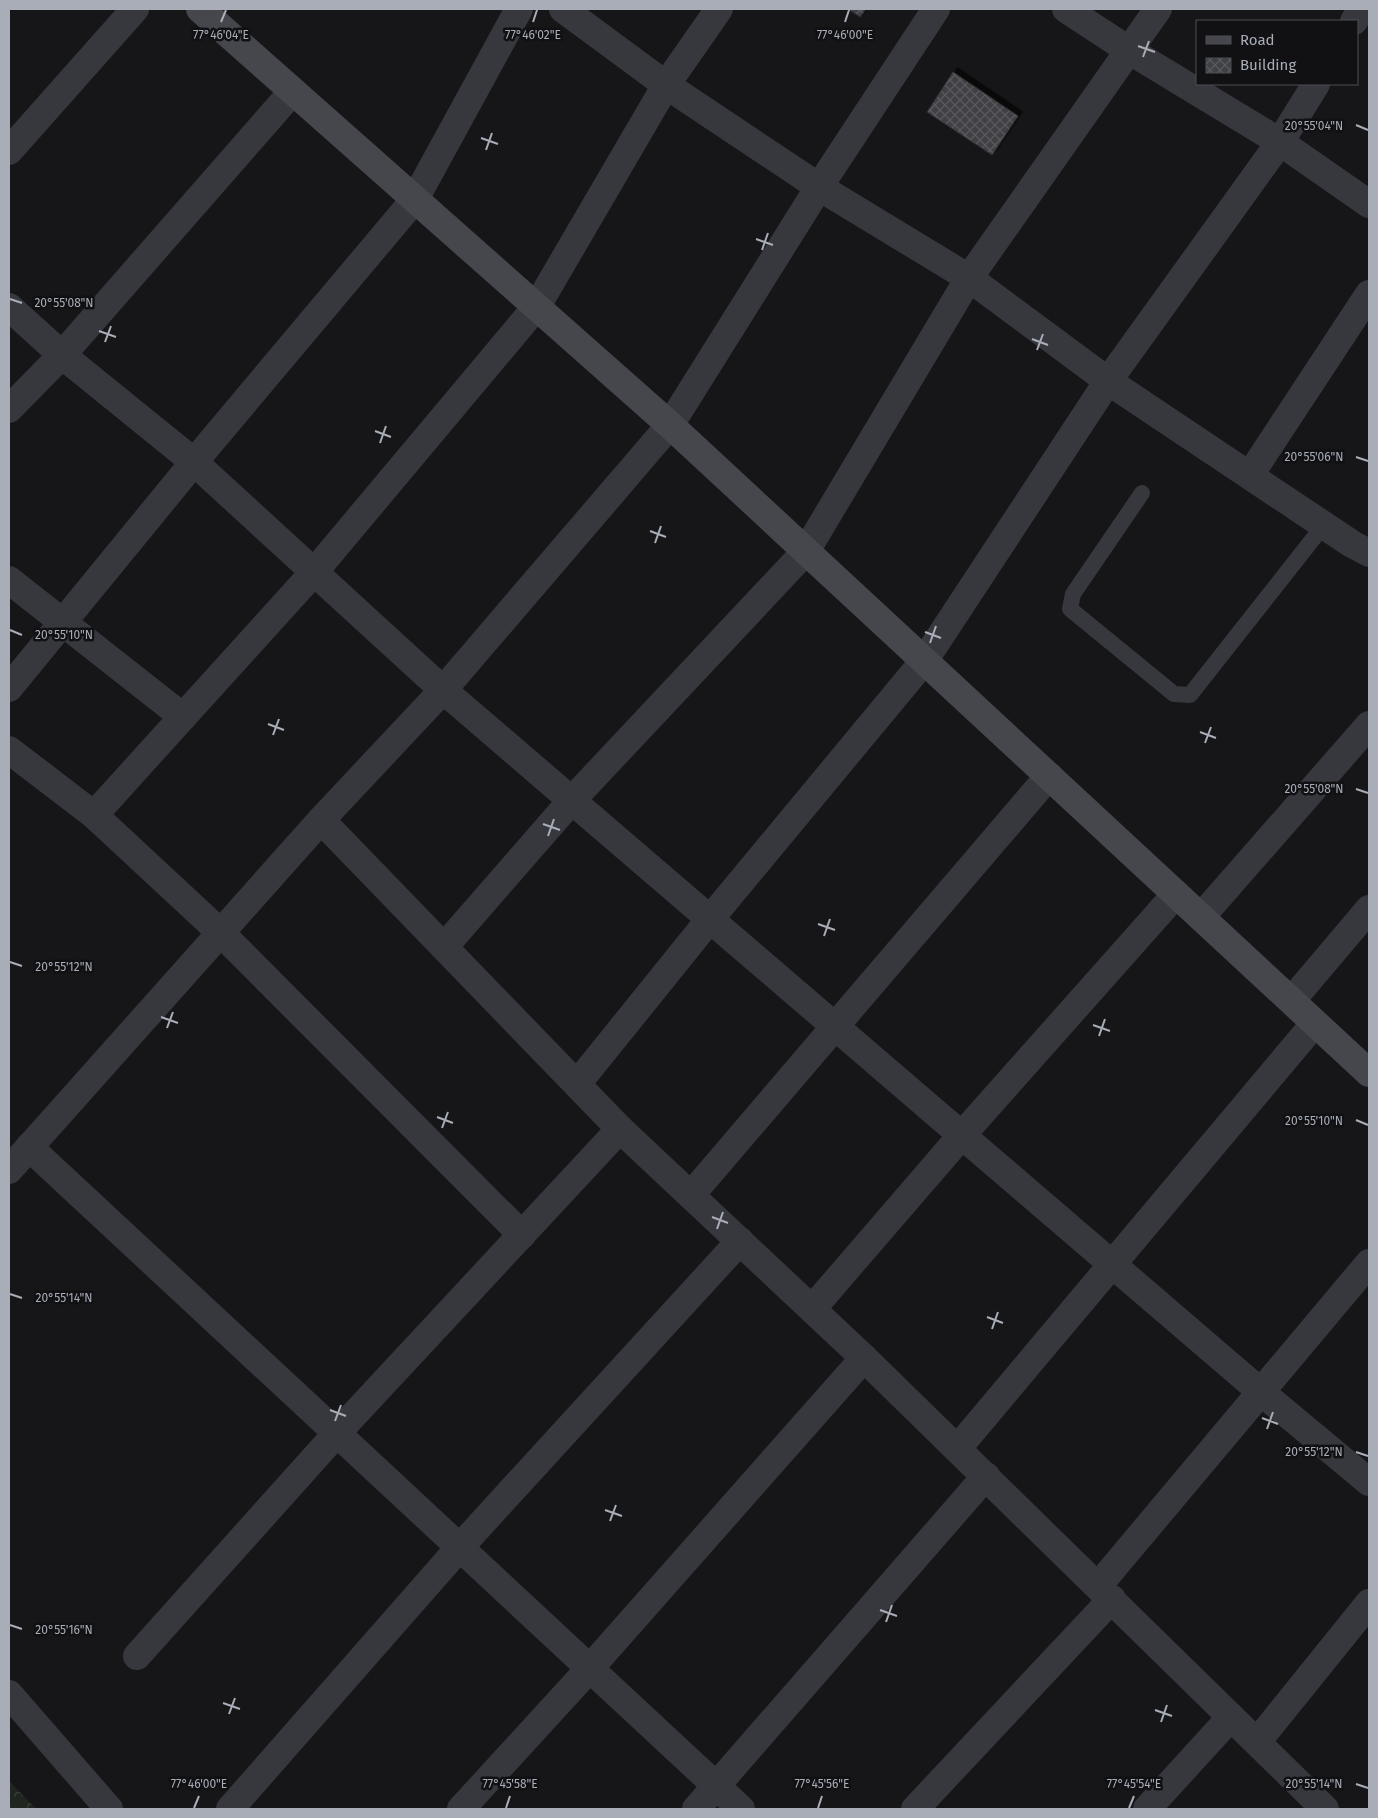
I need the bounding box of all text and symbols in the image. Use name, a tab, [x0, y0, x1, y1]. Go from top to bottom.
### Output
legend	[1196, 20, 1358, 85]
text: 77°46'04"E	[193, 28, 249, 42]
text: 77°46'02"E	[505, 28, 561, 42]
text: 77°46'00"E	[817, 28, 873, 42]
text: Road	[1240, 31, 1275, 49]
text: Building	[1240, 56, 1296, 74]
text: 20°55'04"N	[1285, 119, 1343, 133]
text: 20°55'08"N	[34, 296, 94, 310]
text: 20°55'06"N	[1285, 450, 1343, 464]
text: 20°55'10"N	[35, 628, 93, 642]
text: 20°55'08"N	[1284, 782, 1344, 796]
text: 20°55'12"N	[35, 960, 93, 974]
text: 20°55'10"N	[1285, 1114, 1343, 1128]
text: 20°55'14"N	[35, 1291, 93, 1305]
text: 20°55'12"N	[1285, 1445, 1343, 1459]
text: 20°55'16"N	[35, 1623, 93, 1637]
text: 77°46'00"E	[171, 1777, 227, 1791]
text: 77°45'58"E	[482, 1777, 538, 1791]
text: 77°45'56"E	[795, 1777, 849, 1791]
text: 77°45'54"E	[1107, 1777, 1161, 1791]
text: 20°55'14"N	[1285, 1777, 1343, 1791]

